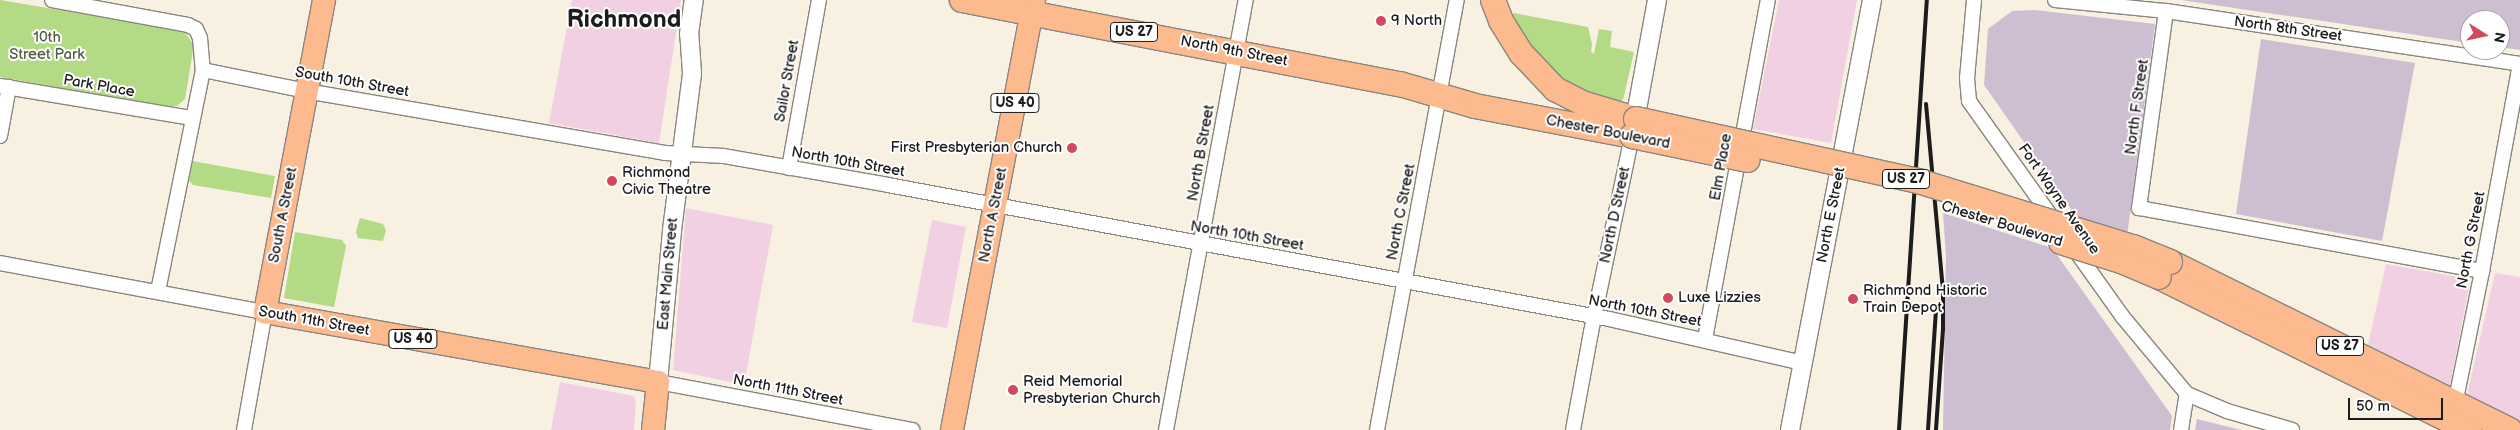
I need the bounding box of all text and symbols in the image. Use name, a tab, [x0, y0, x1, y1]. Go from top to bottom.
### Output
district label: Richmond	[567, 5, 681, 35]
north arrow	[2460, 10, 2510, 60]
place label: 9 North	[1391, 12, 1442, 30]
street label: North 8th Street	[2233, 12, 2343, 46]
marker: 9 North	[1375, 15, 1387, 27]
road number: US 27	[1109, 21, 1159, 44]
park label: 10th Street Park	[9, 28, 85, 63]
text: N	[2490, 31, 2509, 44]
street label: North 9th Street	[1179, 32, 1289, 70]
street label: Sailor Street	[771, 38, 803, 124]
street label: North F Street	[2121, 58, 2153, 156]
street label: South 10th Street	[294, 63, 410, 101]
street label: Park Place	[62, 71, 136, 101]
road number: US 40	[990, 92, 1040, 115]
street label: North B Street	[1184, 103, 1218, 203]
street label: Chester Boulevard	[1544, 111, 1672, 153]
street label: Elm Place	[1706, 132, 1736, 202]
place label: First Presbyterian Church	[891, 139, 1062, 157]
street label: Fort Wayne Avenue	[2014, 140, 2104, 258]
marker: First Presbyterian Church	[1066, 142, 1078, 154]
street label: North 10th Street	[790, 143, 906, 181]
street label: North C Street	[1383, 162, 1419, 262]
place label: Richmond Civic Theatre	[622, 163, 711, 198]
street label: North D Street	[1596, 165, 1634, 265]
street label: North E Street	[1813, 165, 1849, 265]
street label: South A Street	[265, 166, 301, 264]
street label: North A Street	[975, 166, 1011, 264]
road number: US 27	[1881, 168, 1931, 190]
marker: Richmond Civic Theatre	[606, 175, 618, 187]
street label: North G Street	[2453, 190, 2489, 290]
street label: Chester Boulevard	[1939, 197, 2065, 251]
street label: East Main Street	[654, 217, 682, 331]
street label: North 10th Street	[1189, 217, 1305, 255]
place label: Richmond Historic Train Depot	[1863, 281, 1987, 316]
place label: Luxe Lizzies	[1678, 289, 1761, 307]
street label: North 10th Street	[1587, 291, 1703, 331]
marker: Luxe Lizzies	[1662, 292, 1674, 304]
marker: Richmond Historic Train Depot	[1847, 293, 1859, 305]
street label: South 11th Street	[257, 302, 371, 340]
road number: US 40	[388, 328, 438, 350]
road number: US 27	[2315, 334, 2365, 358]
street label: North 11th Street	[731, 370, 845, 410]
place label: Reid Memorial Presbyterian Church	[1023, 372, 1161, 407]
marker: Reid Memorial Presbyterian Church	[1007, 384, 1019, 396]
scale bar	[2350, 388, 2445, 420]
text: 50 m	[2356, 397, 2390, 416]

